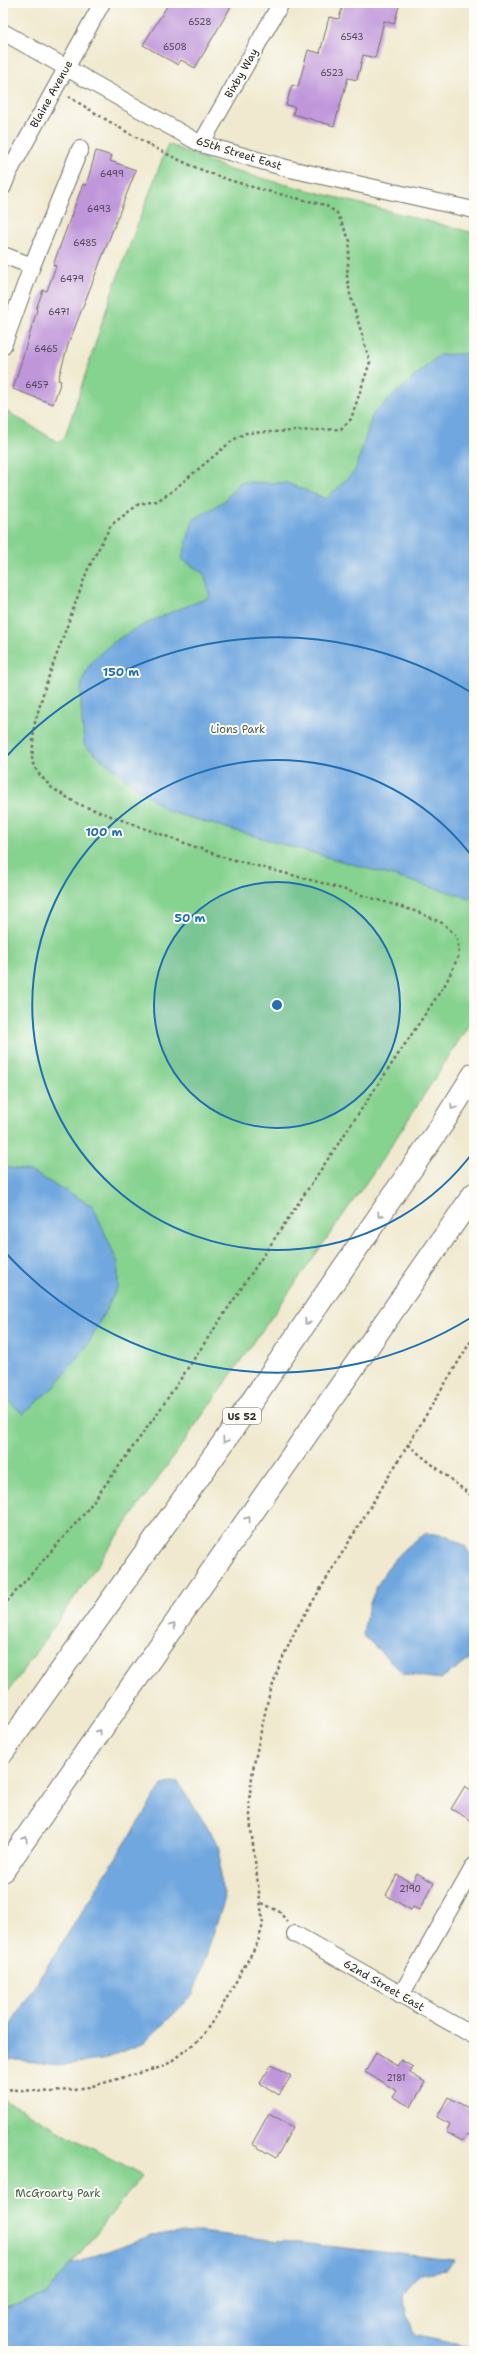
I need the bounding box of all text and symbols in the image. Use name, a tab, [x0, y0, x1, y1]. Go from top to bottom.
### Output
house number: 6528	[188, 16, 212, 28]
house number: 6543	[340, 31, 364, 43]
house number: 6508	[163, 41, 187, 53]
street label: Bixby Way	[221, 46, 262, 101]
street label: Blaine Avenue	[27, 58, 76, 131]
house number: 6523	[320, 67, 344, 79]
street label: 65th Street East	[194, 133, 284, 174]
house number: 6499	[100, 168, 124, 180]
house number: 6493	[87, 203, 111, 215]
house number: 6485	[73, 237, 97, 249]
house number: 6479	[60, 273, 84, 285]
house number: 6471	[48, 306, 70, 318]
house number: 6465	[34, 343, 58, 355]
house number: 6457	[25, 379, 49, 391]
text: 150 m	[103, 664, 139, 680]
park label: Lions Park	[211, 722, 265, 737]
text: 100 m	[86, 824, 123, 840]
text: 50 m	[175, 910, 206, 926]
centre of rings	[270, 998, 284, 1012]
one-way arrow	[450, 1103, 458, 1110]
one-way arrow	[377, 1211, 385, 1218]
one-way arrow	[304, 1318, 312, 1325]
road number: US 52	[223, 1408, 261, 1424]
one-way arrow	[223, 1436, 230, 1443]
one-way arrow	[243, 1516, 251, 1523]
one-way arrow	[168, 1623, 175, 1630]
one-way arrow	[94, 1729, 102, 1736]
one-way arrow	[20, 1836, 28, 1843]
house number: 2190	[399, 1883, 421, 1895]
street label: 62nd Street East	[340, 1956, 427, 2015]
house number: 2181	[386, 2072, 406, 2084]
park label: McGroarty Park	[15, 2186, 101, 2201]

